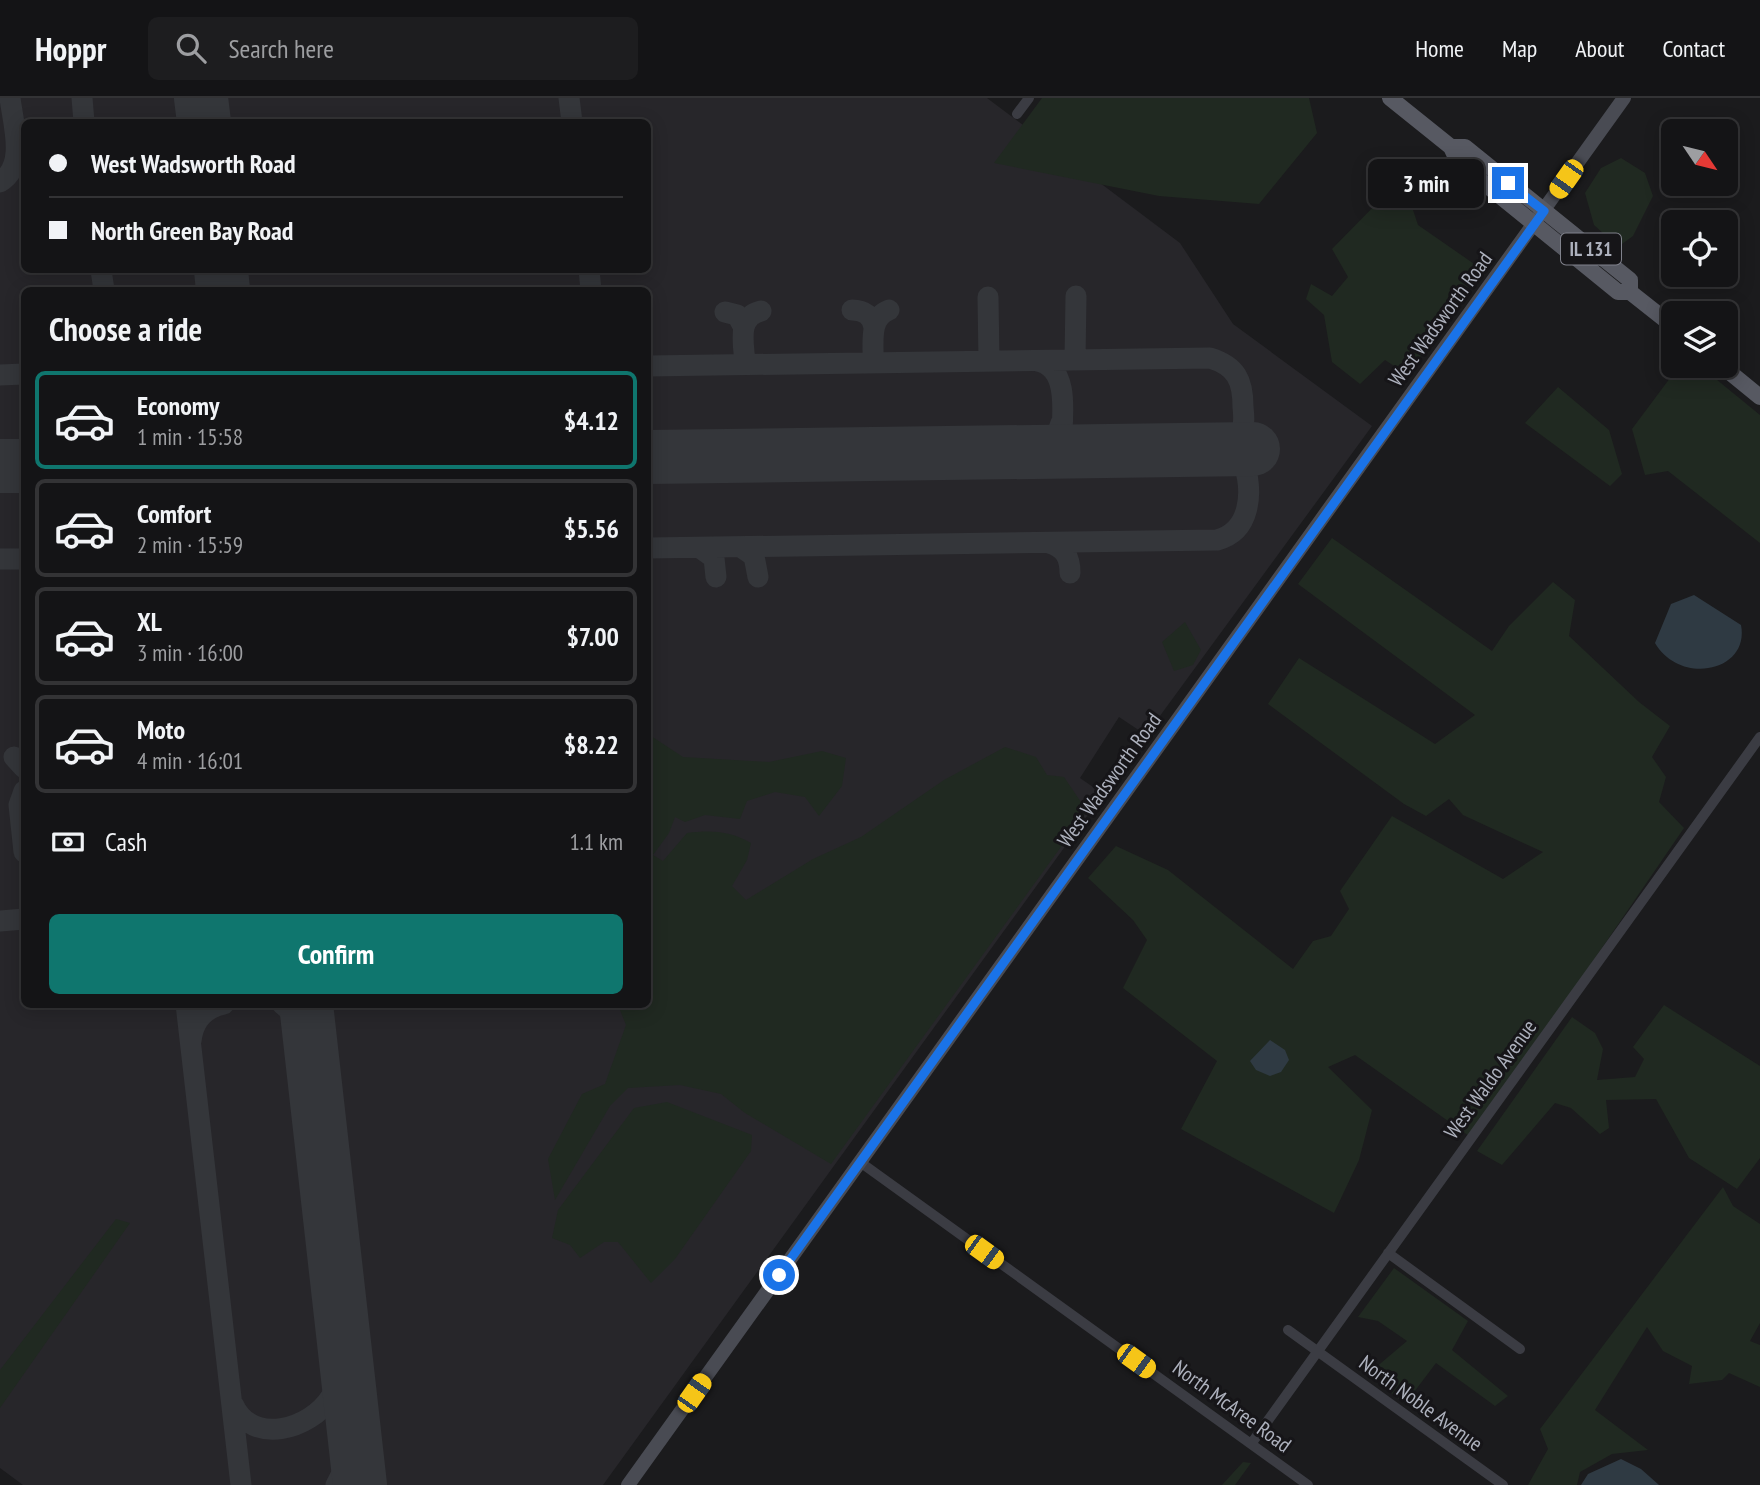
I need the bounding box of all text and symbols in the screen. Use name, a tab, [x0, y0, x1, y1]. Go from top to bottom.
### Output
search box	[148, 17, 638, 80]
text: Hoppr	[35, 27, 106, 70]
icon: search	[172, 29, 210, 67]
text: Search here	[228, 32, 334, 65]
text: Home	[1415, 33, 1464, 64]
text: Map	[1502, 33, 1537, 64]
text: About	[1575, 33, 1624, 64]
text: Contact	[1662, 33, 1725, 64]
north arrow	[1661, 119, 1738, 196]
map controls	[1661, 119, 1738, 378]
text: West Wadsworth Road	[91, 147, 296, 180]
car	[1546, 156, 1587, 202]
callout: 3 min	[1368, 158, 1484, 208]
route end	[1492, 167, 1524, 199]
text: 3 min	[1403, 169, 1449, 198]
button: locate	[1661, 210, 1738, 287]
text: North Green Bay Road	[91, 214, 293, 247]
road number: IL 131	[1561, 234, 1621, 265]
street label: West Wadsworth Road	[1382, 246, 1498, 392]
button: layers	[1661, 301, 1738, 378]
text: Choose a ride	[49, 308, 202, 350]
icon: car	[53, 389, 116, 452]
text: Economy	[137, 389, 219, 422]
text: $4.12	[564, 404, 619, 437]
text: 1 min · 15:58	[137, 422, 243, 451]
icon: car	[53, 497, 116, 560]
text: Comfort	[137, 497, 211, 530]
text: $5.56	[564, 512, 619, 545]
text: 2 min · 15:59	[137, 530, 243, 559]
icon: car	[53, 605, 116, 668]
text: XL	[137, 605, 162, 638]
text: $7.00	[566, 620, 619, 653]
text: 3 min · 16:00	[137, 638, 243, 667]
street label: West Wadsworth Road	[1051, 707, 1167, 853]
icon: car	[53, 713, 116, 776]
text: Moto	[137, 713, 185, 746]
text: $8.22	[564, 728, 619, 761]
text: 4 min · 16:01	[137, 746, 243, 775]
icon: cash	[49, 823, 87, 861]
text: Cash	[105, 825, 147, 858]
text: 1.1 km	[569, 827, 623, 856]
button: Confirm	[49, 914, 623, 994]
street label: West Waldo Avenue	[1438, 1014, 1542, 1144]
car	[961, 1231, 1008, 1273]
route start	[763, 1259, 795, 1291]
car	[1113, 1340, 1160, 1382]
street label: North Noble Avenue	[1354, 1349, 1488, 1457]
street label: North McAree Road	[1167, 1354, 1297, 1458]
car	[674, 1370, 715, 1416]

